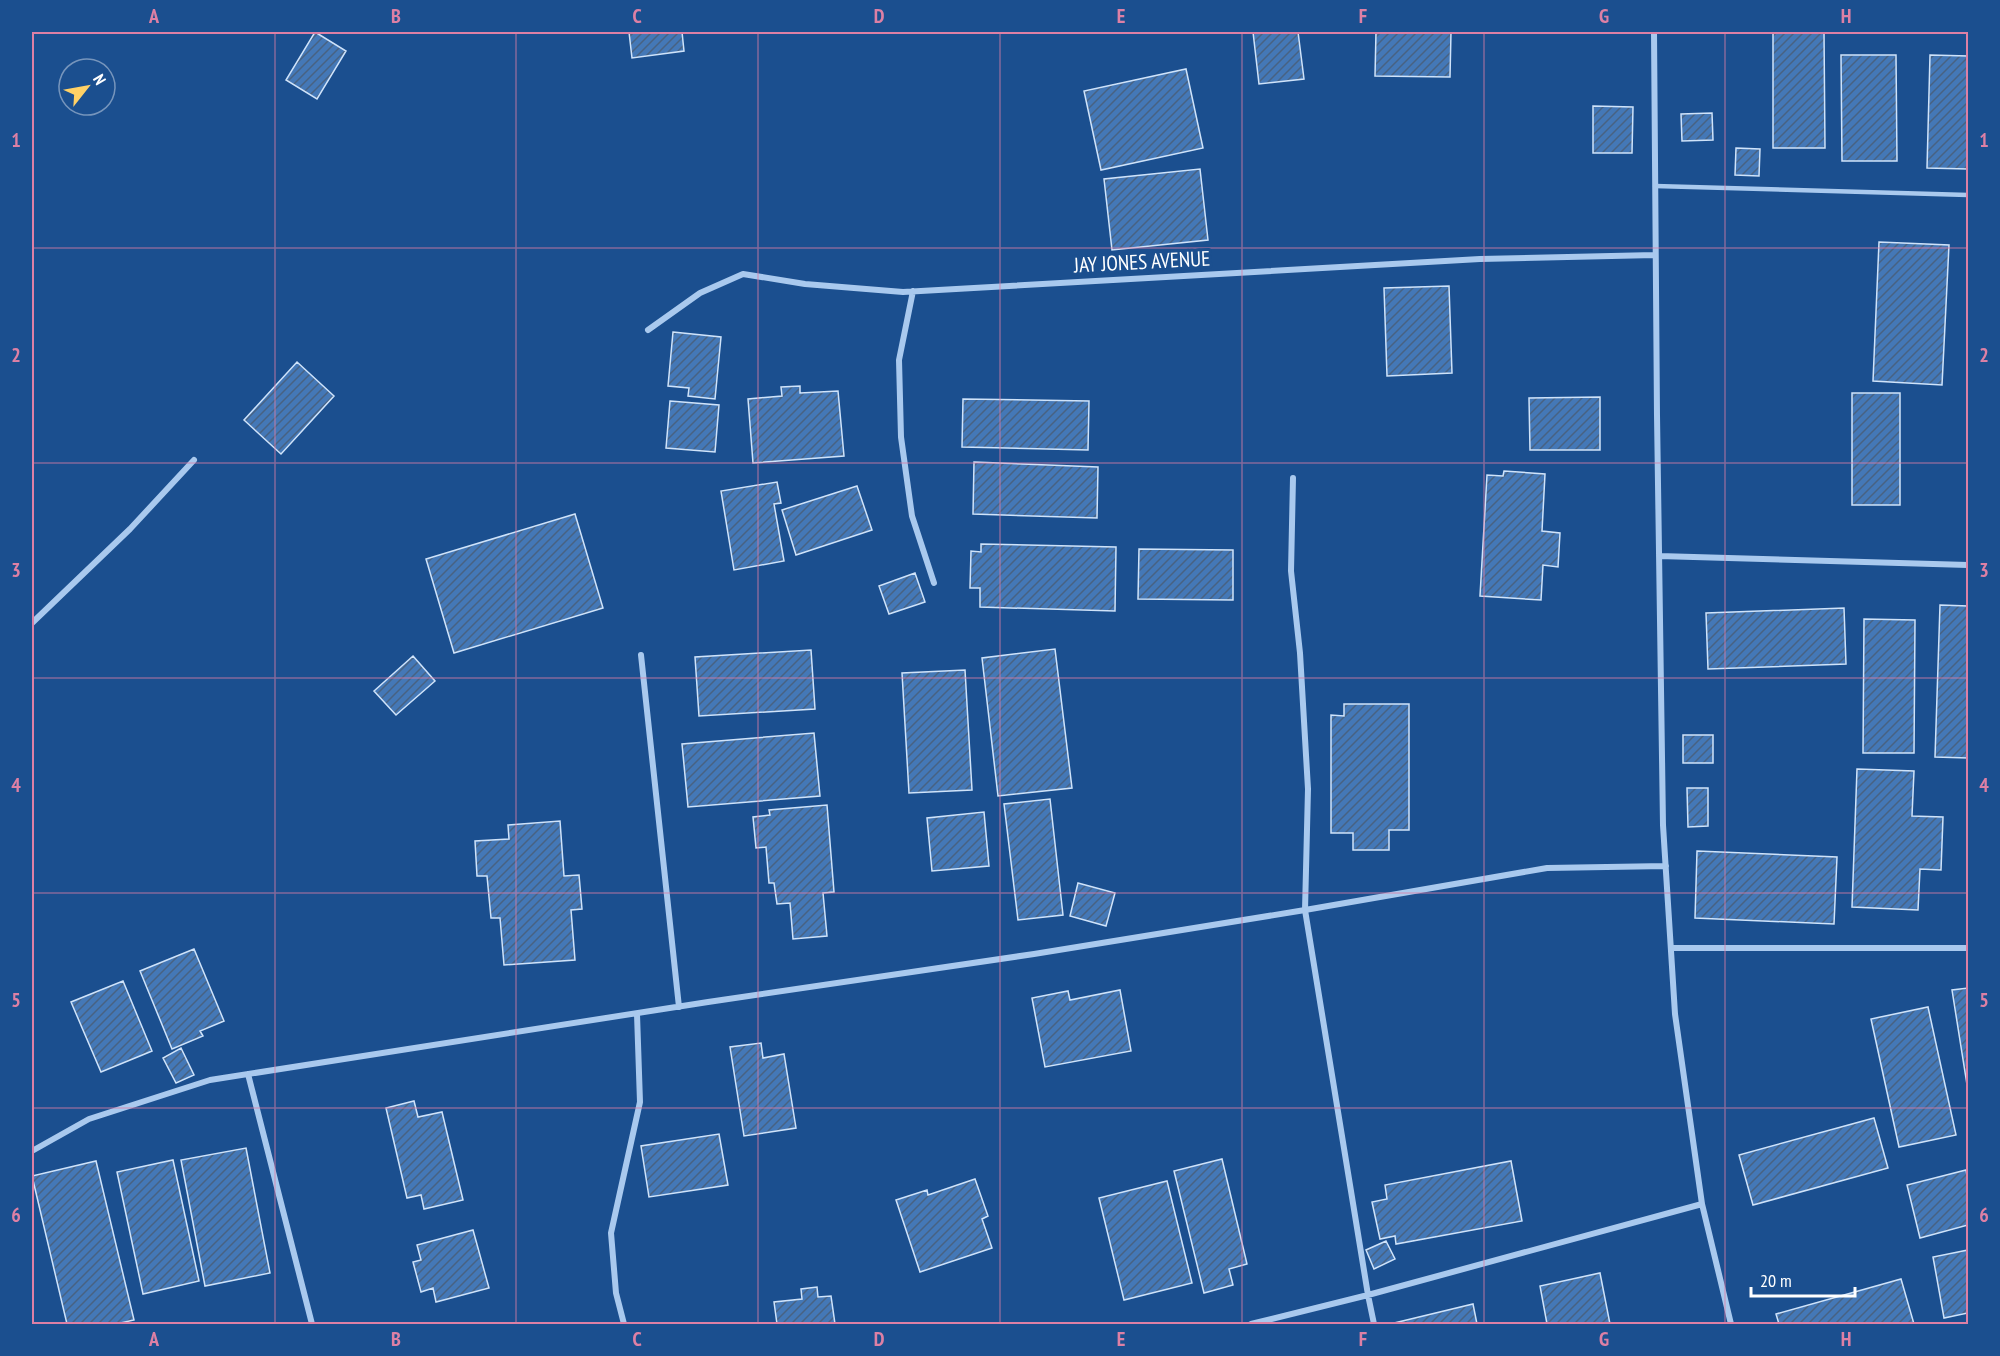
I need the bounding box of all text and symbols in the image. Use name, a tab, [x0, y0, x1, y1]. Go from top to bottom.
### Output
text: A	[148, 3, 160, 29]
text: B	[391, 3, 401, 29]
text: C	[632, 3, 642, 29]
text: D	[874, 3, 885, 29]
text: E	[1117, 3, 1125, 29]
text: F	[1359, 3, 1367, 29]
text: G	[1599, 3, 1609, 29]
text: H	[1841, 3, 1851, 29]
north arrow	[57, 57, 117, 117]
text: N	[89, 70, 111, 88]
text: 1	[11, 127, 21, 153]
text: 1	[1979, 127, 1989, 153]
street label: JAY JONES AVENUE	[1072, 244, 1211, 279]
text: 2	[11, 342, 21, 368]
text: 2	[1979, 342, 1989, 368]
text: 3	[11, 557, 21, 583]
text: 3	[1979, 557, 1989, 583]
text: 4	[11, 772, 21, 798]
text: 4	[1979, 772, 1989, 798]
text: 5	[11, 987, 21, 1013]
text: 5	[1979, 987, 1989, 1013]
text: 6	[11, 1202, 21, 1228]
text: 6	[1979, 1202, 1989, 1228]
scale bar	[1751, 1260, 1854, 1298]
text: 20 m	[1760, 1269, 1792, 1292]
text: A	[148, 1326, 160, 1352]
text: B	[391, 1326, 401, 1352]
text: C	[632, 1326, 642, 1352]
text: D	[874, 1326, 885, 1352]
text: E	[1117, 1326, 1125, 1352]
text: F	[1359, 1326, 1367, 1352]
text: G	[1599, 1326, 1609, 1352]
text: H	[1841, 1326, 1851, 1352]

